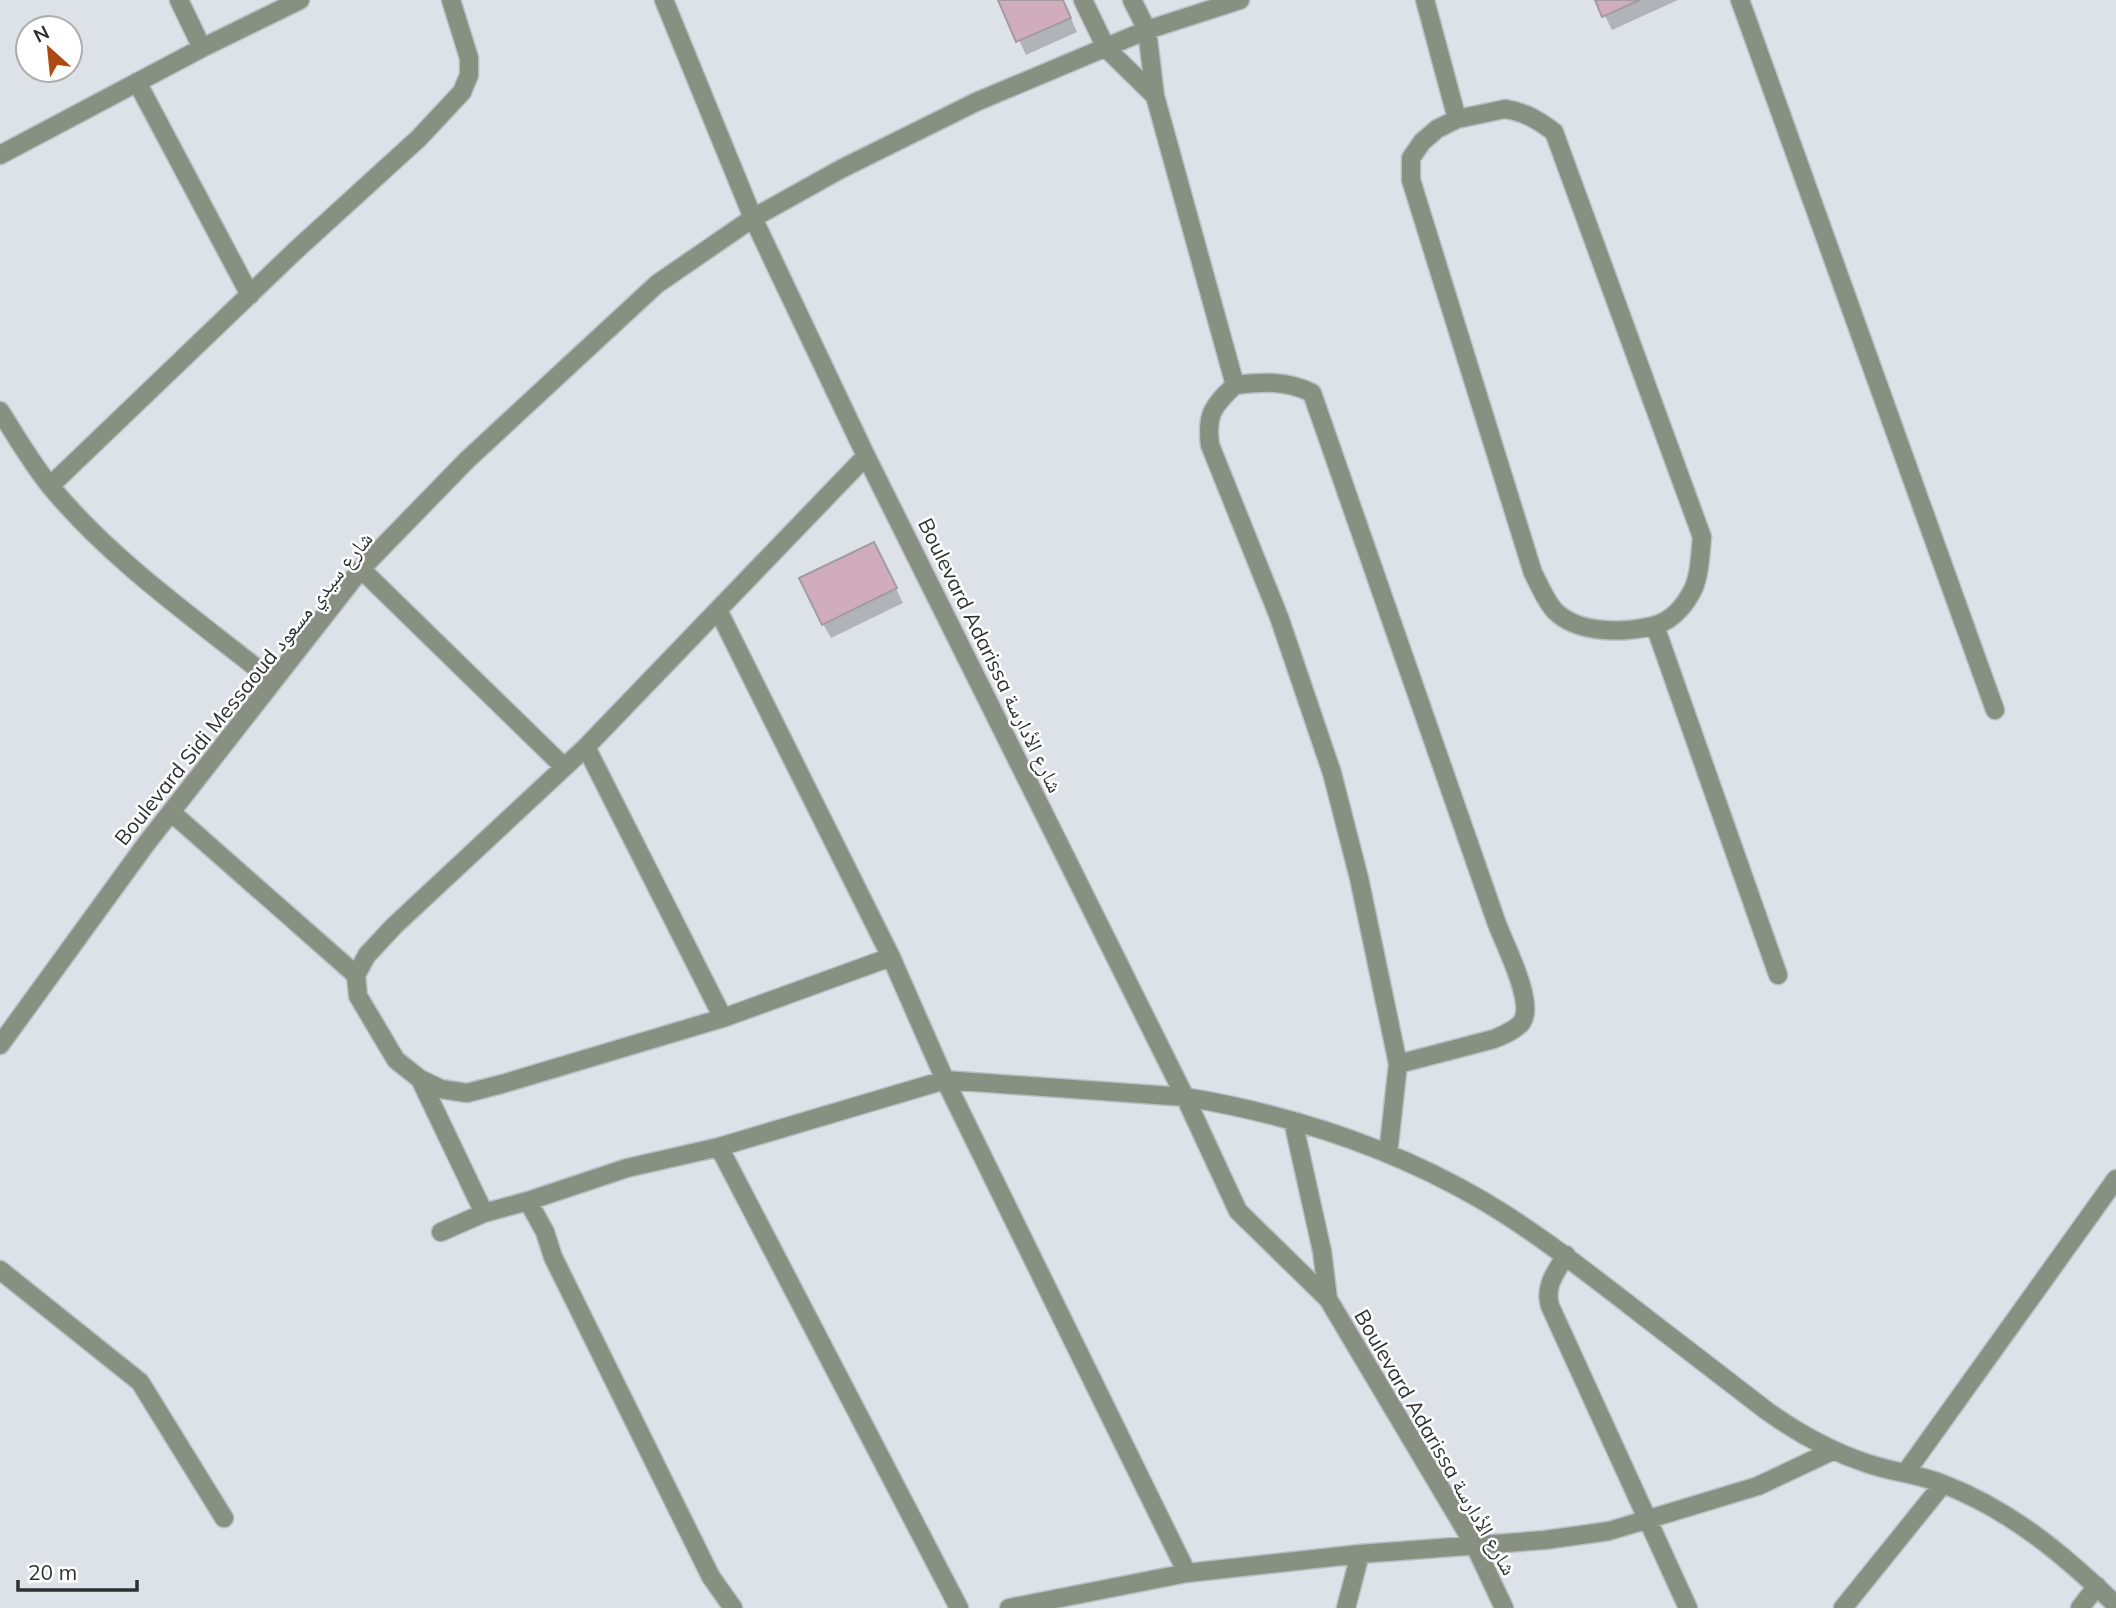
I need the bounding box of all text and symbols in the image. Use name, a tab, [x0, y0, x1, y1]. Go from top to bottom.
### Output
north arrow	[14, 14, 84, 84]
text: N	[29, 20, 53, 48]
street label: Boulevard Adarissa شارع الأدارسة	[912, 513, 1069, 797]
street label: Boulevard Sidi Messaoud شارع سيدي مسعود	[108, 526, 381, 853]
street label: Boulevard Adarissa شارع الأدارسة	[1348, 1305, 1523, 1580]
scale bar	[18, 1548, 136, 1592]
text: 20 m	[28, 1559, 77, 1585]

